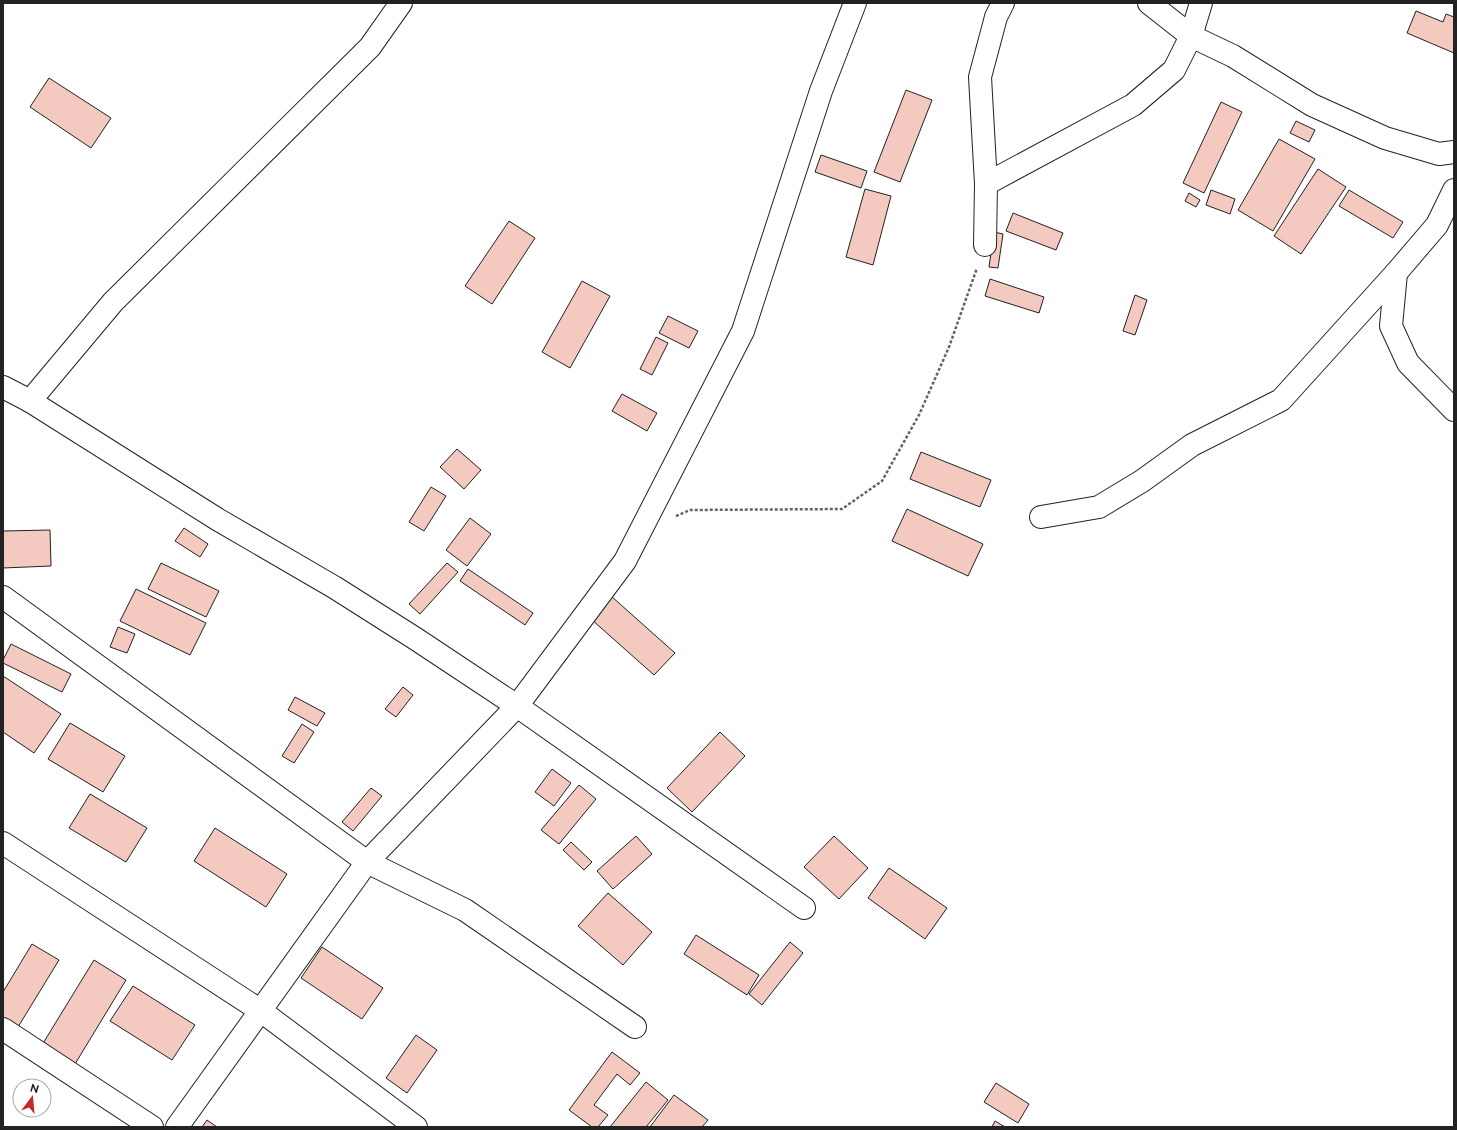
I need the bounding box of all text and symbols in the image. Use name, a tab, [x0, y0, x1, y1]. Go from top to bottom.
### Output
north arrow	[12, 1078, 52, 1118]
text: N	[29, 1081, 40, 1096]

